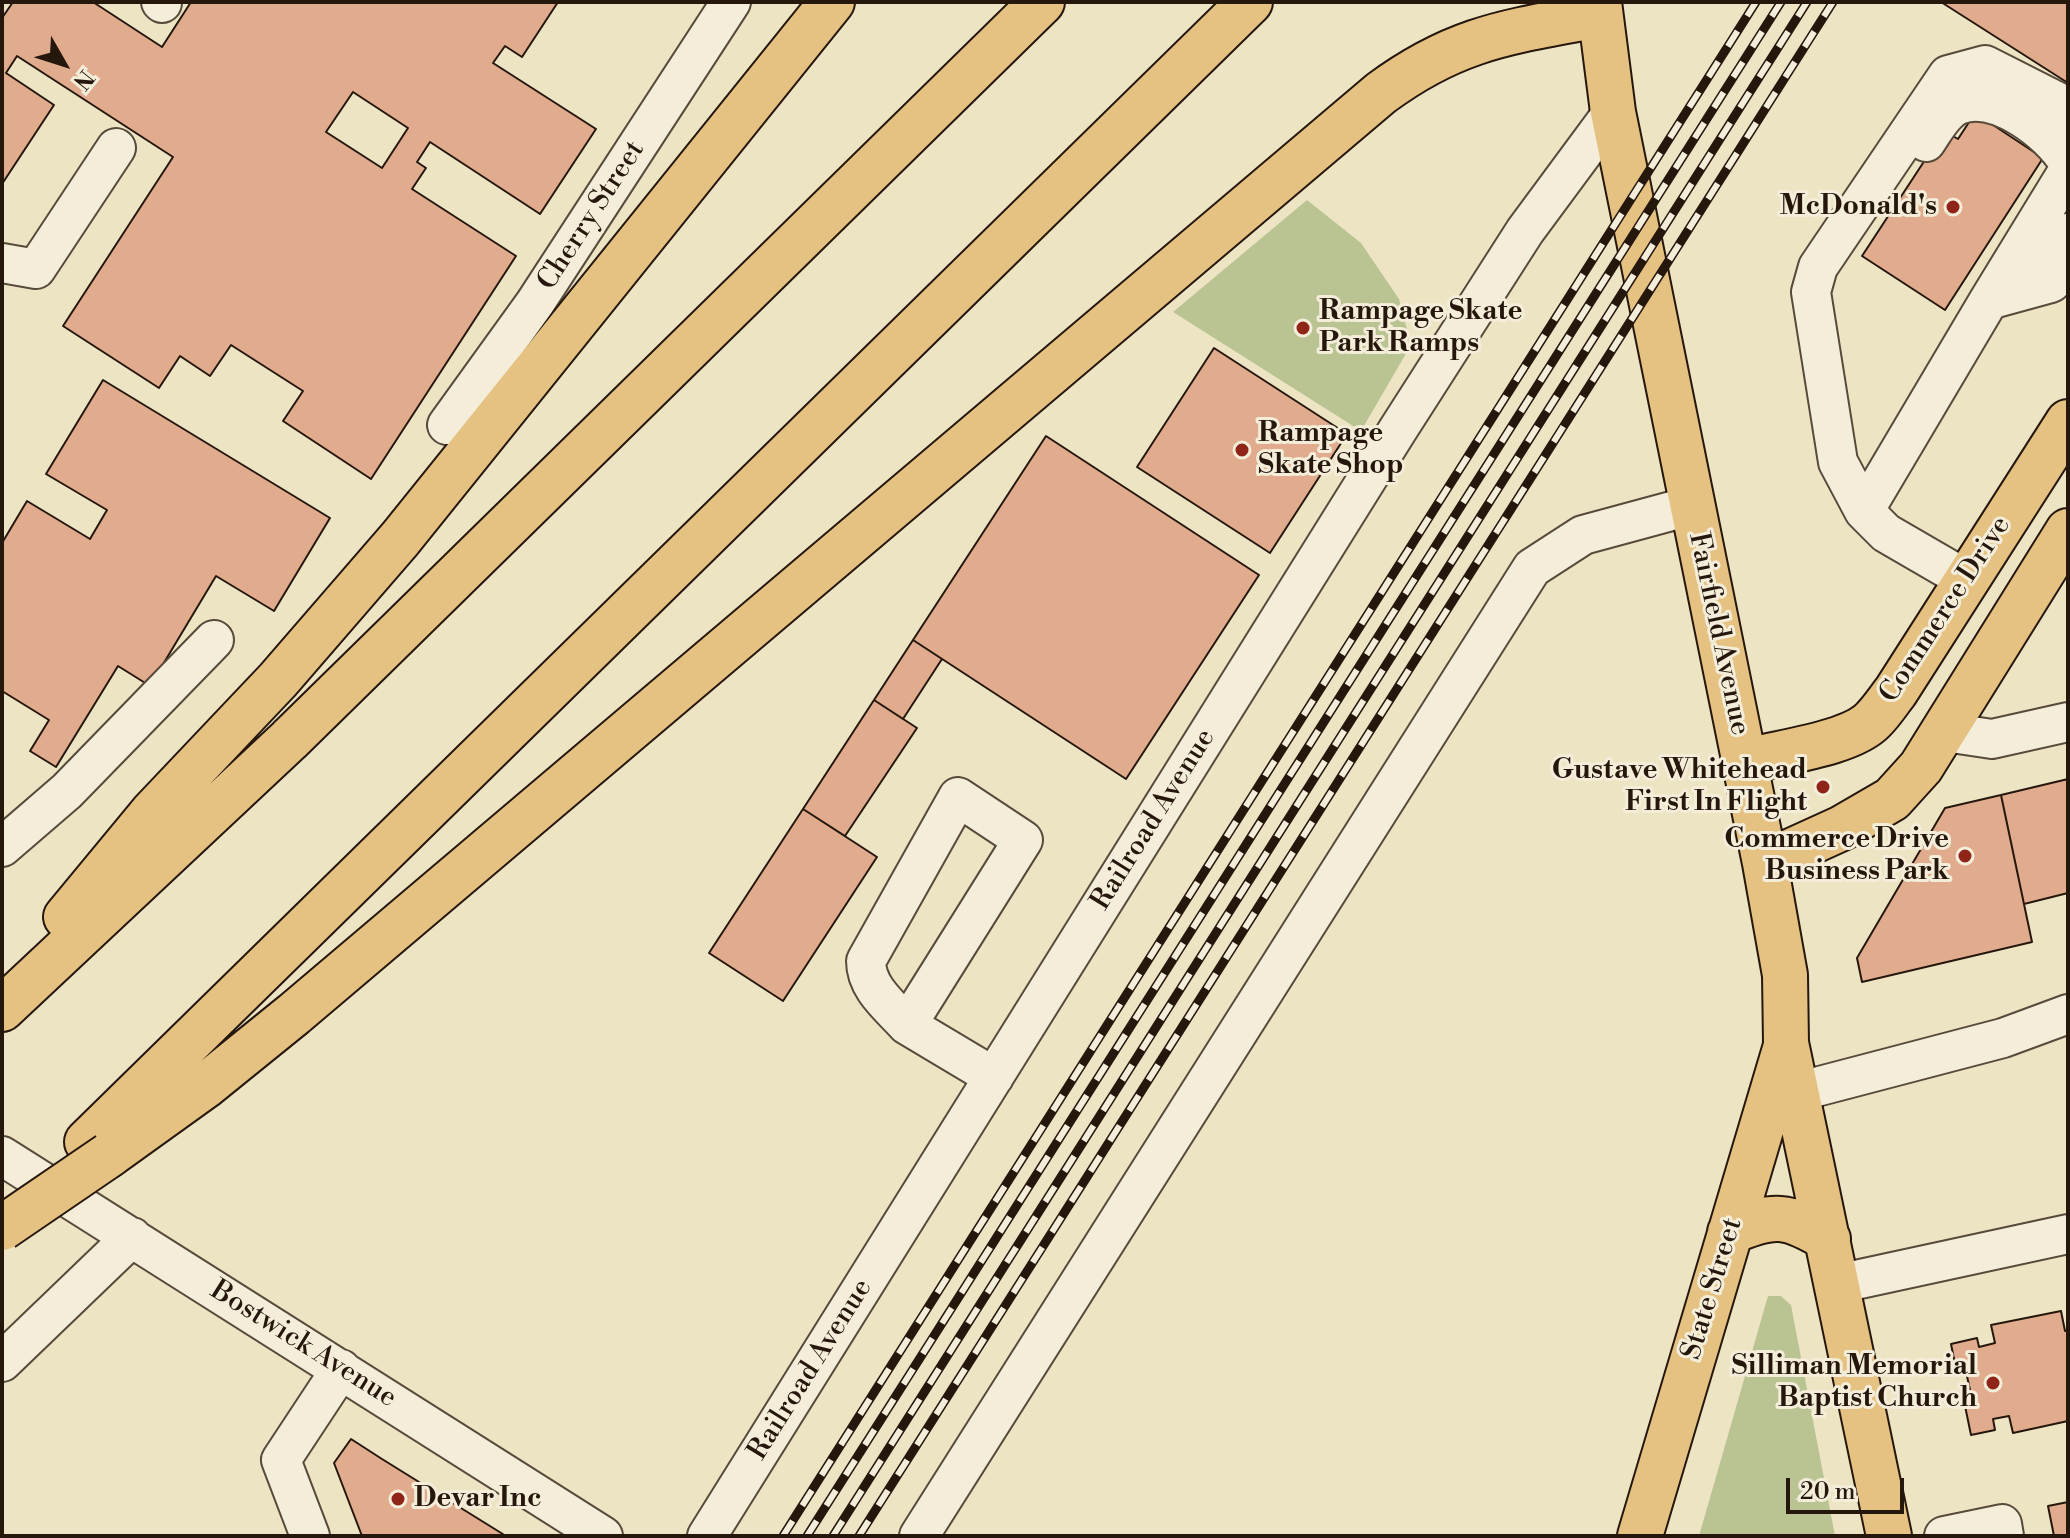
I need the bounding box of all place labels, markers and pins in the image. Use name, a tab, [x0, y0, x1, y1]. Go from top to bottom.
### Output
place label: McDonald's	[1780, 190, 1937, 224]
marker: McDonald's	[1944, 198, 1962, 216]
place label: Rampage Skate Park Ramps	[1319, 295, 1522, 361]
marker: Rampage Skate Park Ramps	[1294, 319, 1312, 337]
place label: Rampage Skate Shop	[1258, 417, 1404, 483]
marker: Rampage Skate Shop	[1233, 441, 1251, 459]
place label: Gustave Whitehead First In Flight	[1552, 754, 1807, 820]
marker: Gustave Whitehead First In Flight	[1814, 778, 1832, 796]
place label: Commerce Drive Business Park	[1724, 823, 1949, 889]
marker: Commerce Drive Business Park	[1956, 847, 1974, 865]
place label: Silliman Memorial Baptist Church	[1732, 1350, 1977, 1416]
marker: Silliman Memorial Baptist Church	[1984, 1374, 2002, 1392]
place label: Devar Inc	[414, 1482, 542, 1516]
marker: Devar Inc	[389, 1490, 407, 1508]

